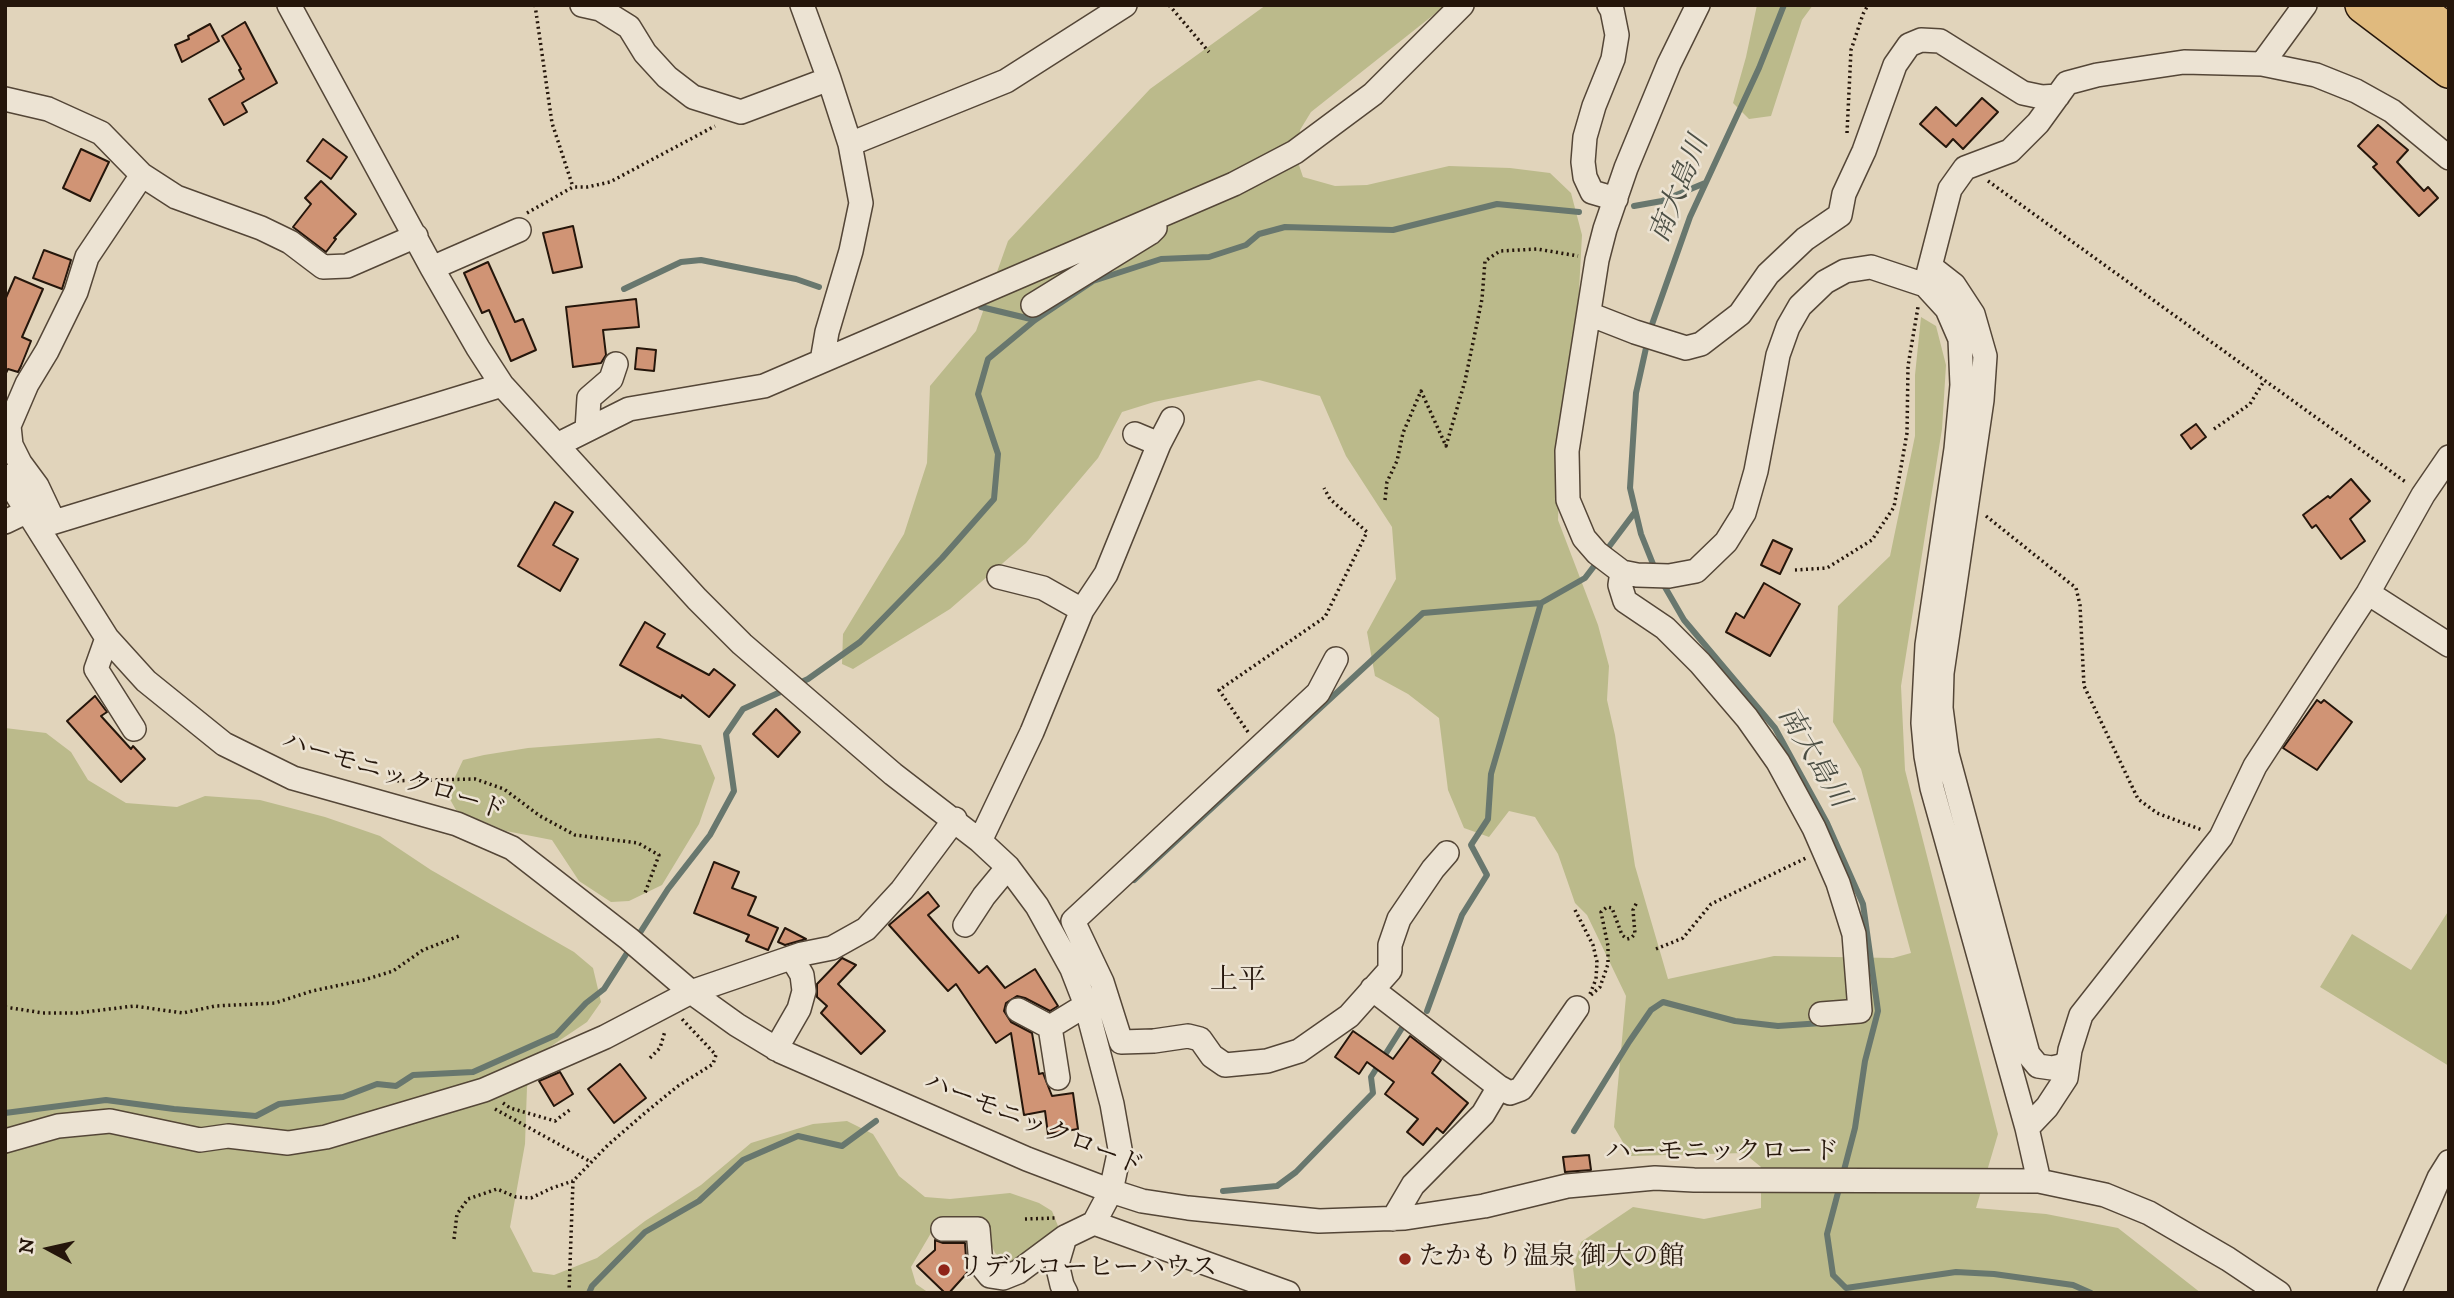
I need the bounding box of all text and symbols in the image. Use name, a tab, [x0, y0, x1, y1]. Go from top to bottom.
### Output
water label: 南大島川	[1644, 132, 1718, 248]
water label: 南大島川	[1769, 701, 1855, 815]
street label: ハーモニックロード	[277, 727, 509, 829]
district label: 上平	[1210, 965, 1266, 999]
street label: ハーモニックロード	[919, 1068, 1147, 1184]
street label: ハーモニックロード	[1605, 1138, 1839, 1170]
north arrow	[14, 1214, 84, 1284]
text: N	[15, 1237, 40, 1255]
place label: たかもり温泉 御大の館	[1419, 1243, 1685, 1275]
marker: たかもり温泉 御大の館	[1397, 1251, 1413, 1267]
place label: リデルコーヒーハウス	[958, 1254, 1217, 1286]
marker: リデルコーヒーハウス	[936, 1262, 952, 1278]

